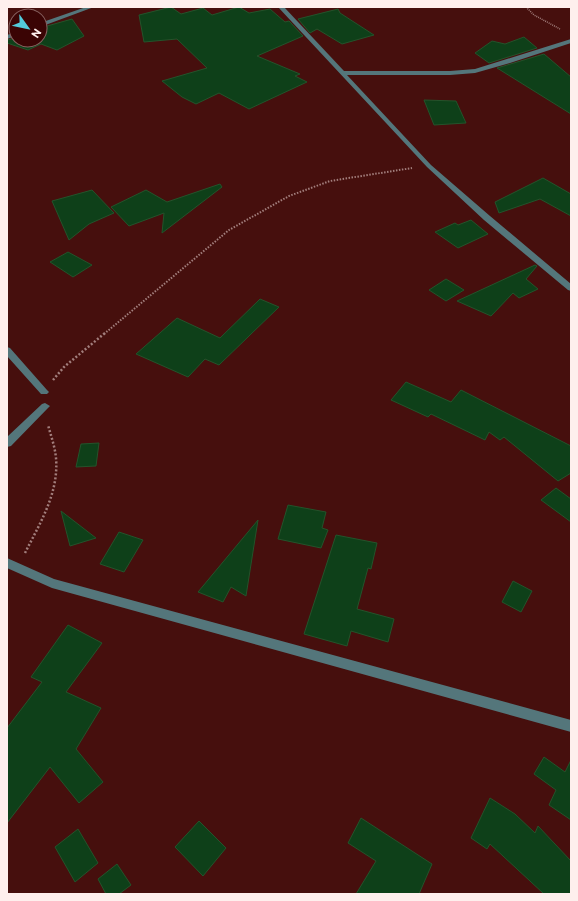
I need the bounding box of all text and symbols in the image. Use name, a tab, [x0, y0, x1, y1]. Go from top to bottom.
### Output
north arrow	[8, 8, 48, 48]
text: N	[29, 27, 45, 41]

